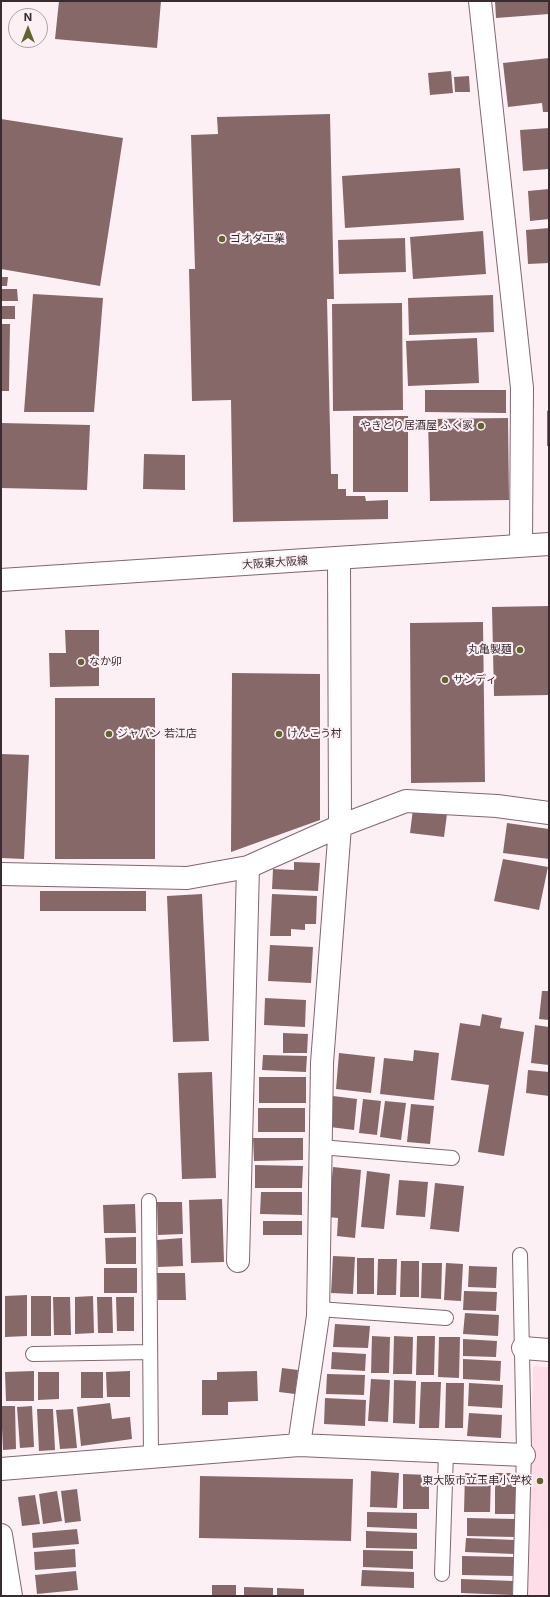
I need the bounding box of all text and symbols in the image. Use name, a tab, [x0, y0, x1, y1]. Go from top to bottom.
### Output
north arrow	[8, 8, 48, 48]
text: N	[24, 10, 32, 24]
place label: ゴオダ工業	[230, 232, 285, 246]
marker: ゴオダ工業	[217, 234, 227, 244]
place label: やきとり居酒屋 ふく家	[360, 419, 473, 433]
marker: やきとり居酒屋 ふく家	[476, 421, 486, 431]
street label: 大阪東大阪線	[242, 554, 308, 572]
place label: 丸亀製麺	[468, 643, 512, 657]
marker: 丸亀製麺	[515, 645, 525, 655]
place label: なか卯	[89, 655, 122, 669]
marker: なか卯	[76, 657, 86, 667]
place label: サンディ	[453, 673, 497, 687]
marker: サンディ	[440, 675, 450, 685]
place label: ジャパン 若江店	[117, 727, 197, 741]
place label: けんこう村	[287, 727, 342, 741]
marker: ジャパン 若江店	[104, 729, 114, 739]
marker: けんこう村	[274, 729, 284, 739]
place label: 東大阪市立玉串小学校	[422, 1474, 532, 1488]
marker: 東大阪市立玉串小学校	[535, 1476, 545, 1486]

